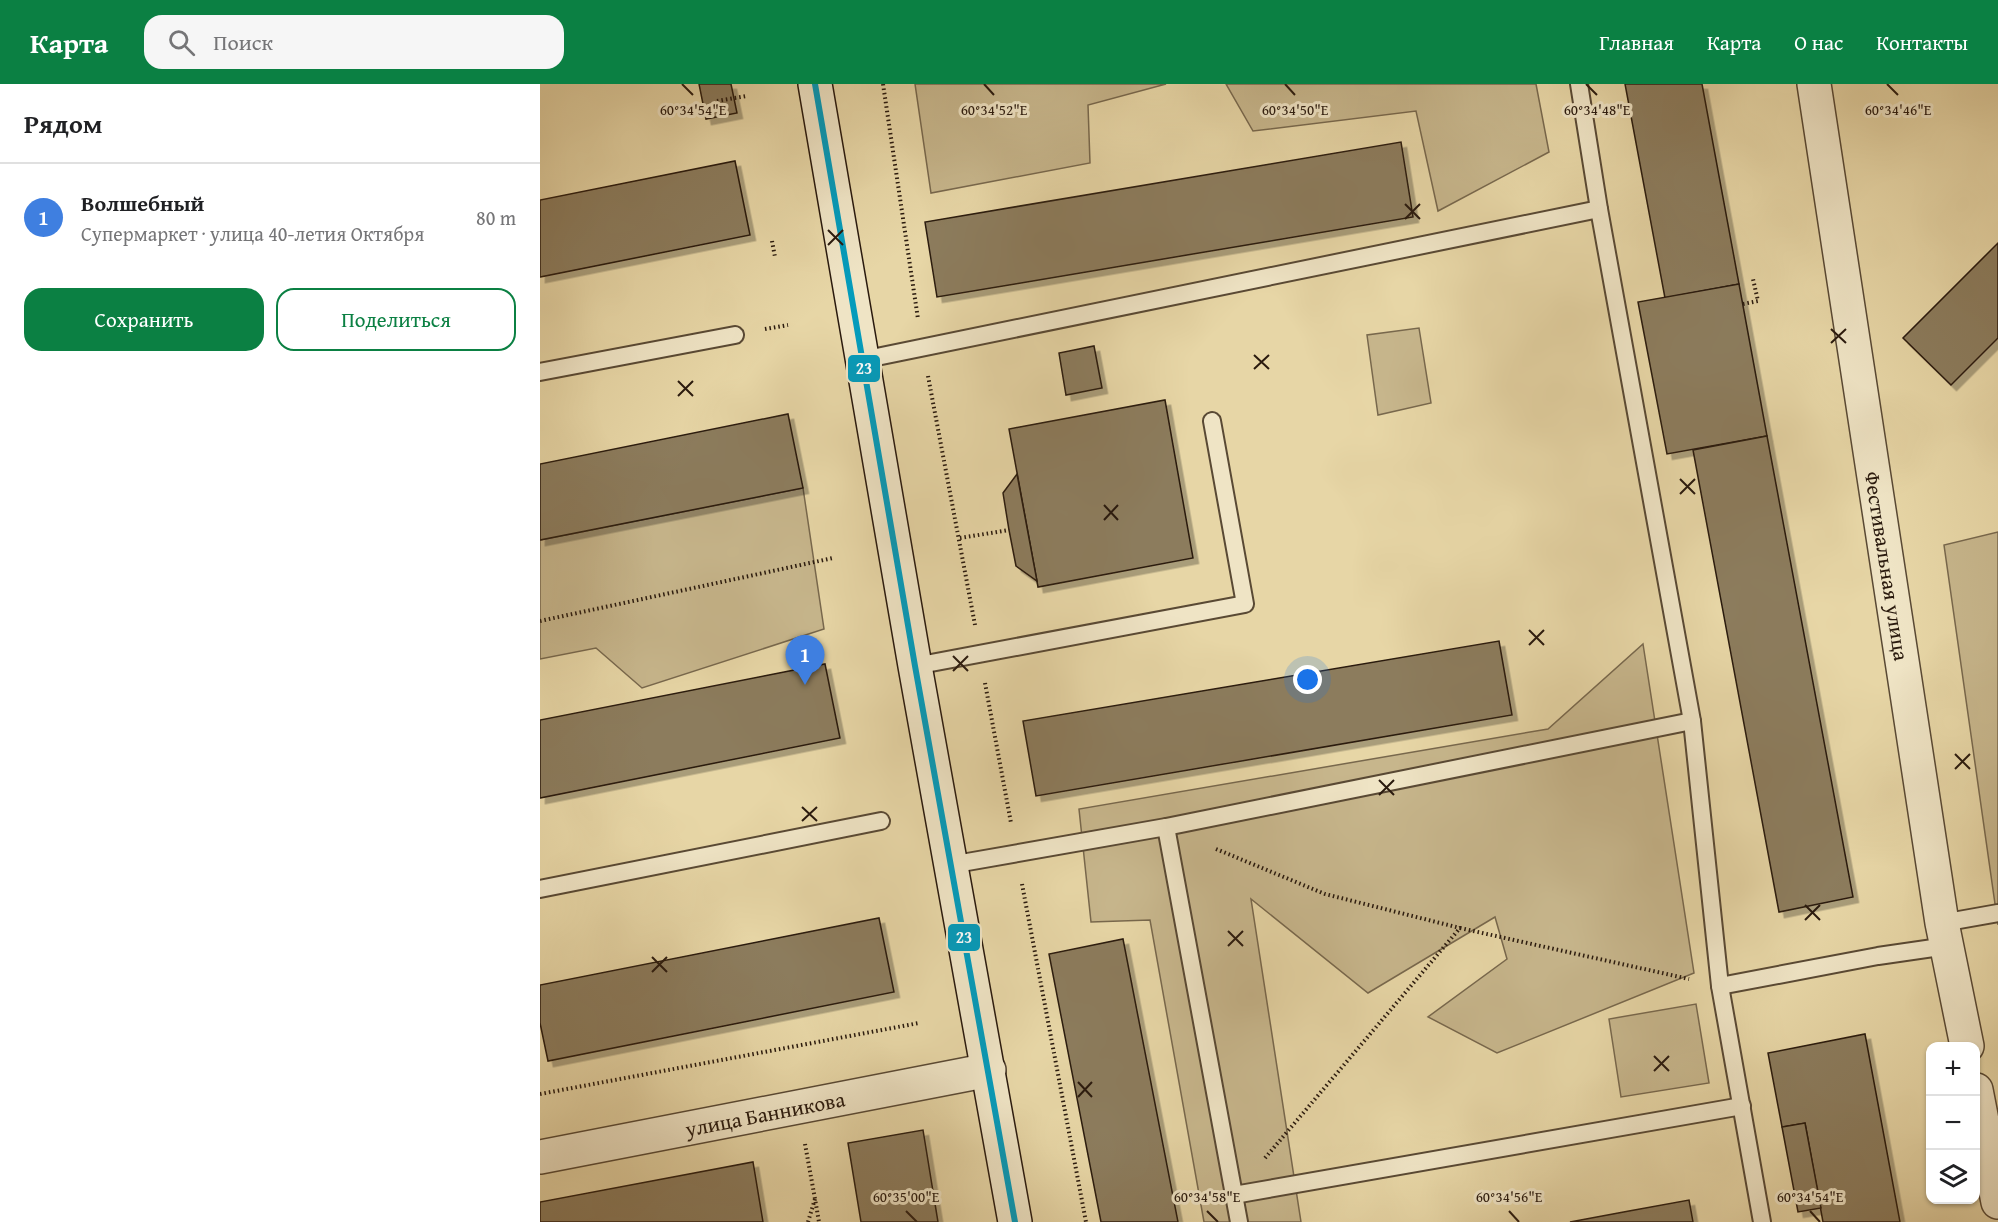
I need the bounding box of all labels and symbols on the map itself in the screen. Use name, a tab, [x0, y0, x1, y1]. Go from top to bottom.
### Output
text: 60°34'54"E	[660, 99, 727, 120]
text: 60°34'52"E	[961, 99, 1028, 120]
text: 60°34'50"E	[1262, 99, 1329, 120]
text: 60°34'48"E	[1564, 99, 1631, 120]
text: 60°34'46"E	[1865, 99, 1932, 120]
line badge: 23	[847, 354, 881, 383]
text: 23	[856, 356, 872, 380]
street label: Фестивальная улица	[1857, 469, 1917, 663]
pin: 1	[786, 636, 824, 685]
your location	[1293, 665, 1322, 694]
line badge: 23	[947, 923, 981, 952]
text: 23	[956, 925, 972, 949]
street label: улица Банникова	[682, 1083, 847, 1145]
text: 60°35'00"E	[873, 1186, 940, 1207]
text: 60°34'58"E	[1174, 1186, 1241, 1207]
text: 60°34'56"E	[1476, 1186, 1543, 1207]
text: 60°34'54"E	[1777, 1186, 1844, 1207]

